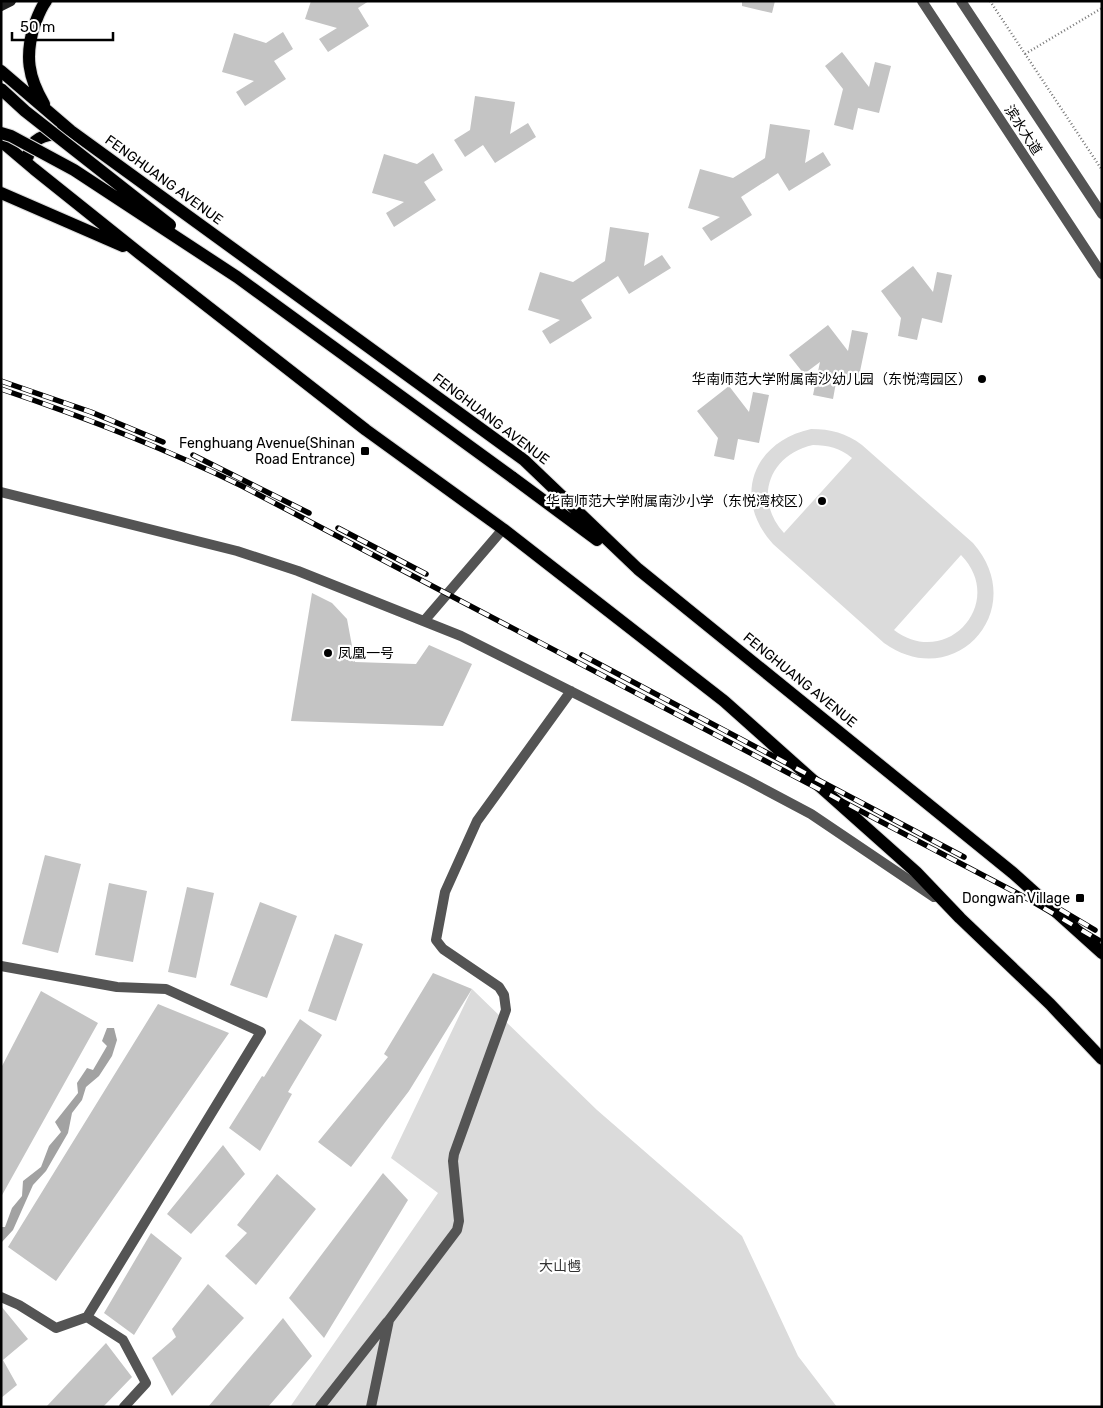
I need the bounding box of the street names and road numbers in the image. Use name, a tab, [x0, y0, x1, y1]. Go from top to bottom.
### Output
street label: 滨水大道	[1001, 102, 1045, 158]
street label: FENGHUANG AVENUE	[102, 131, 226, 229]
street label: FENGHUANG AVENUE	[429, 370, 553, 468]
street label: FENGHUANG AVENUE	[740, 629, 860, 731]

